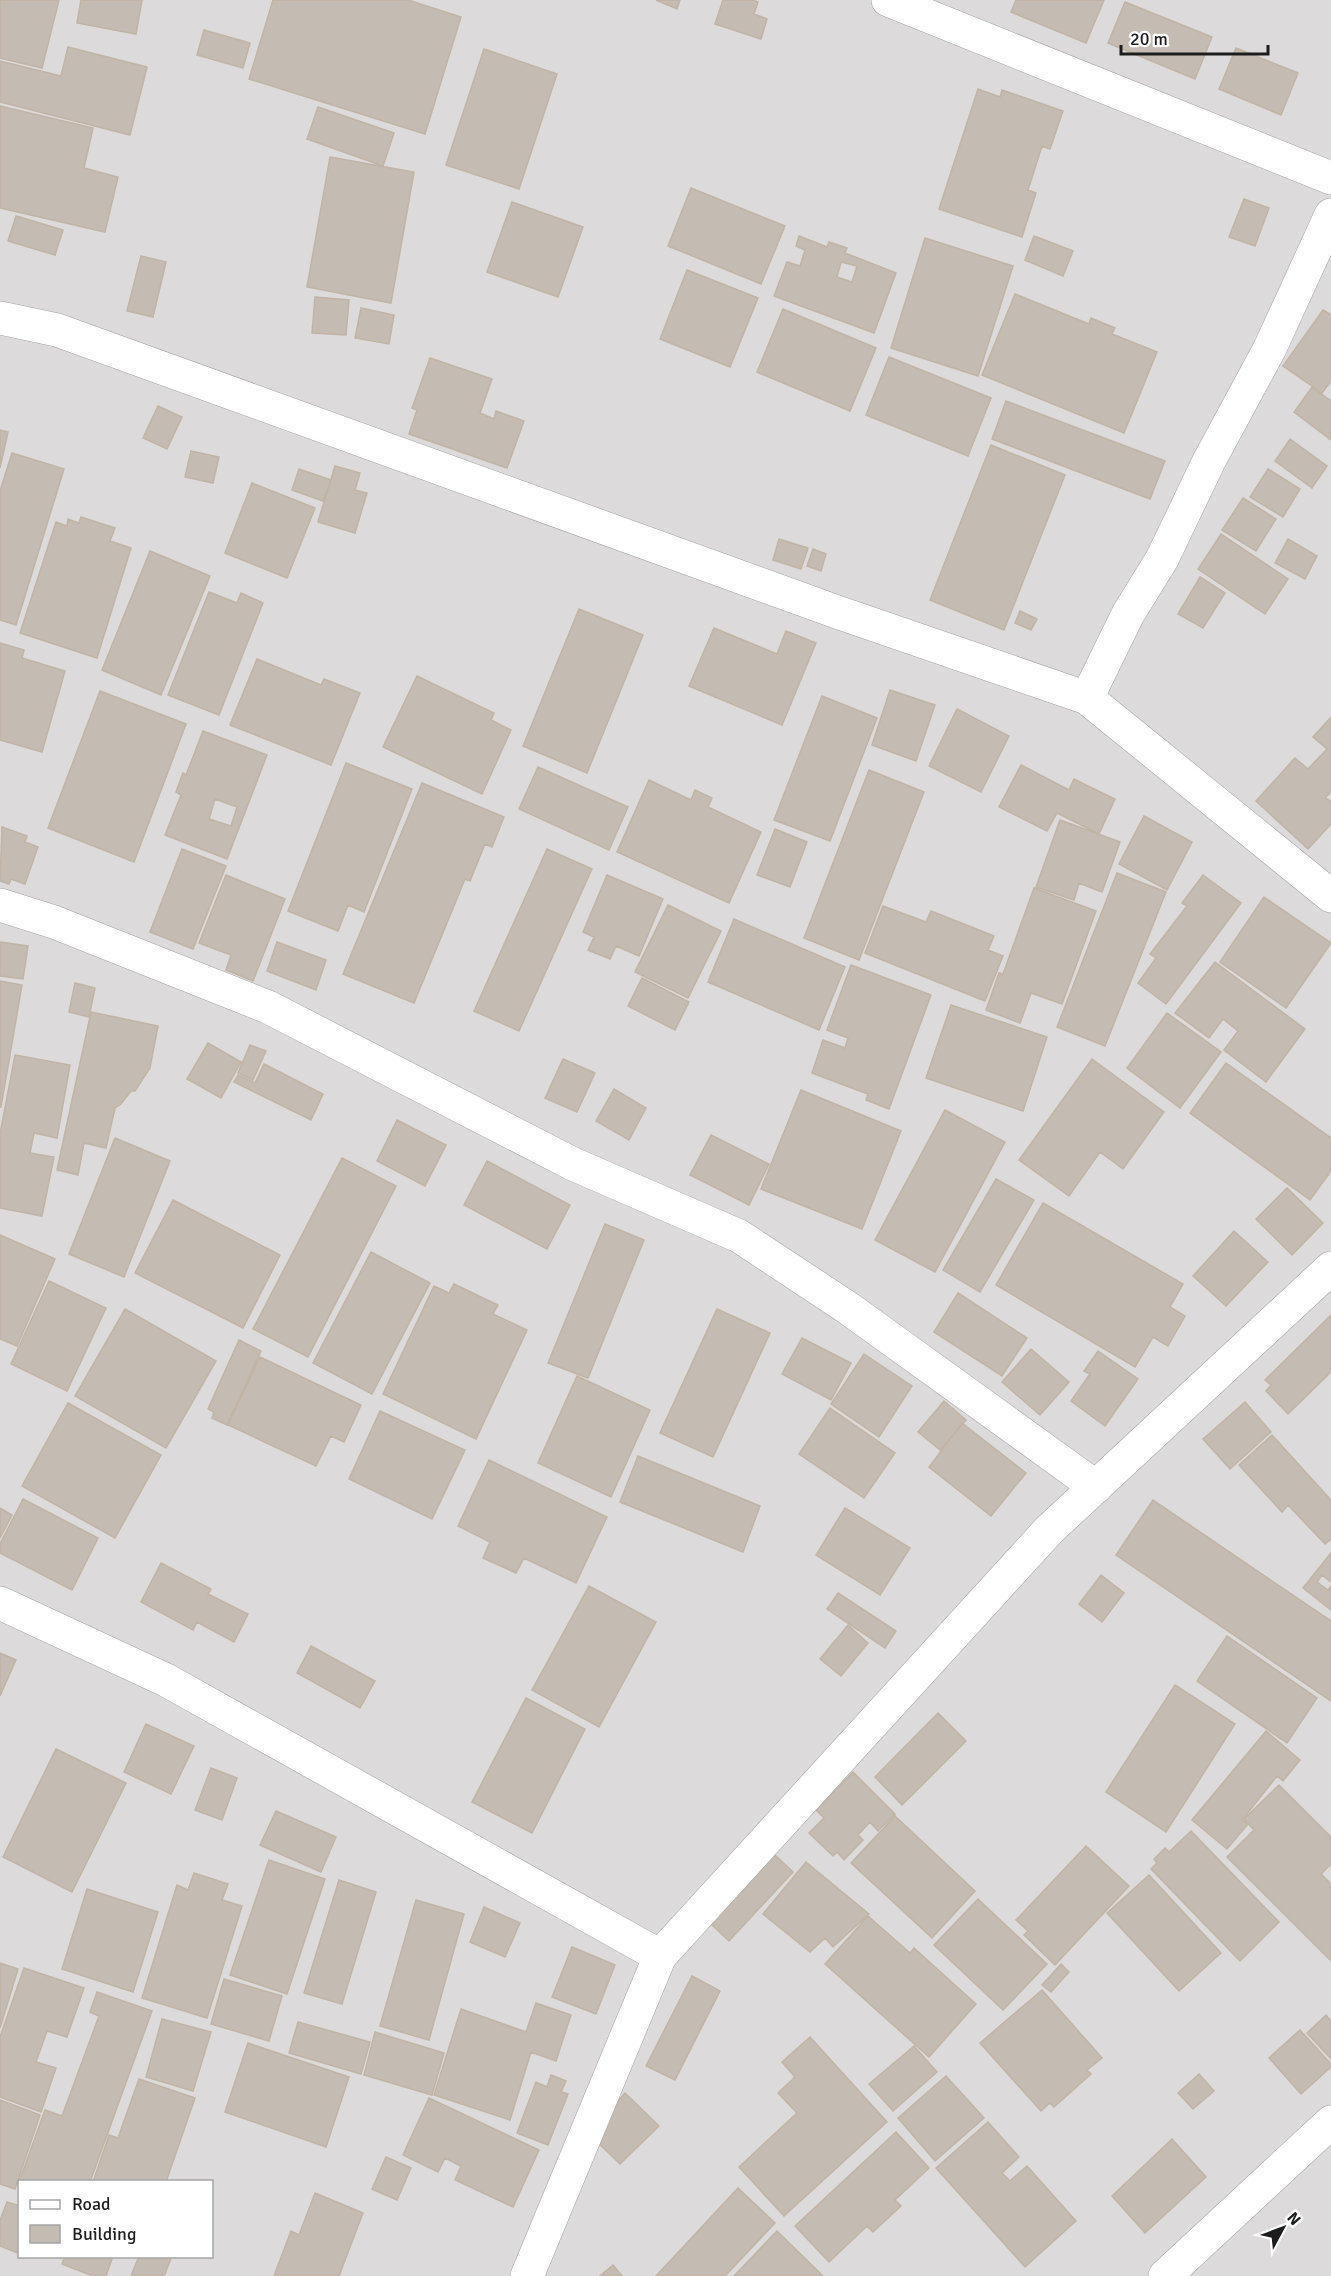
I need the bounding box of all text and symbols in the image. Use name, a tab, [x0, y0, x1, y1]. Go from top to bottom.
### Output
scale bar	[1121, 18, 1268, 56]
text: 20 m	[1130, 28, 1168, 50]
legend	[18, 2180, 213, 2258]
text: Road	[72, 2193, 111, 2215]
north arrow	[1253, 2198, 1313, 2258]
text: N	[1282, 2208, 1305, 2230]
text: Building	[72, 2223, 136, 2245]

